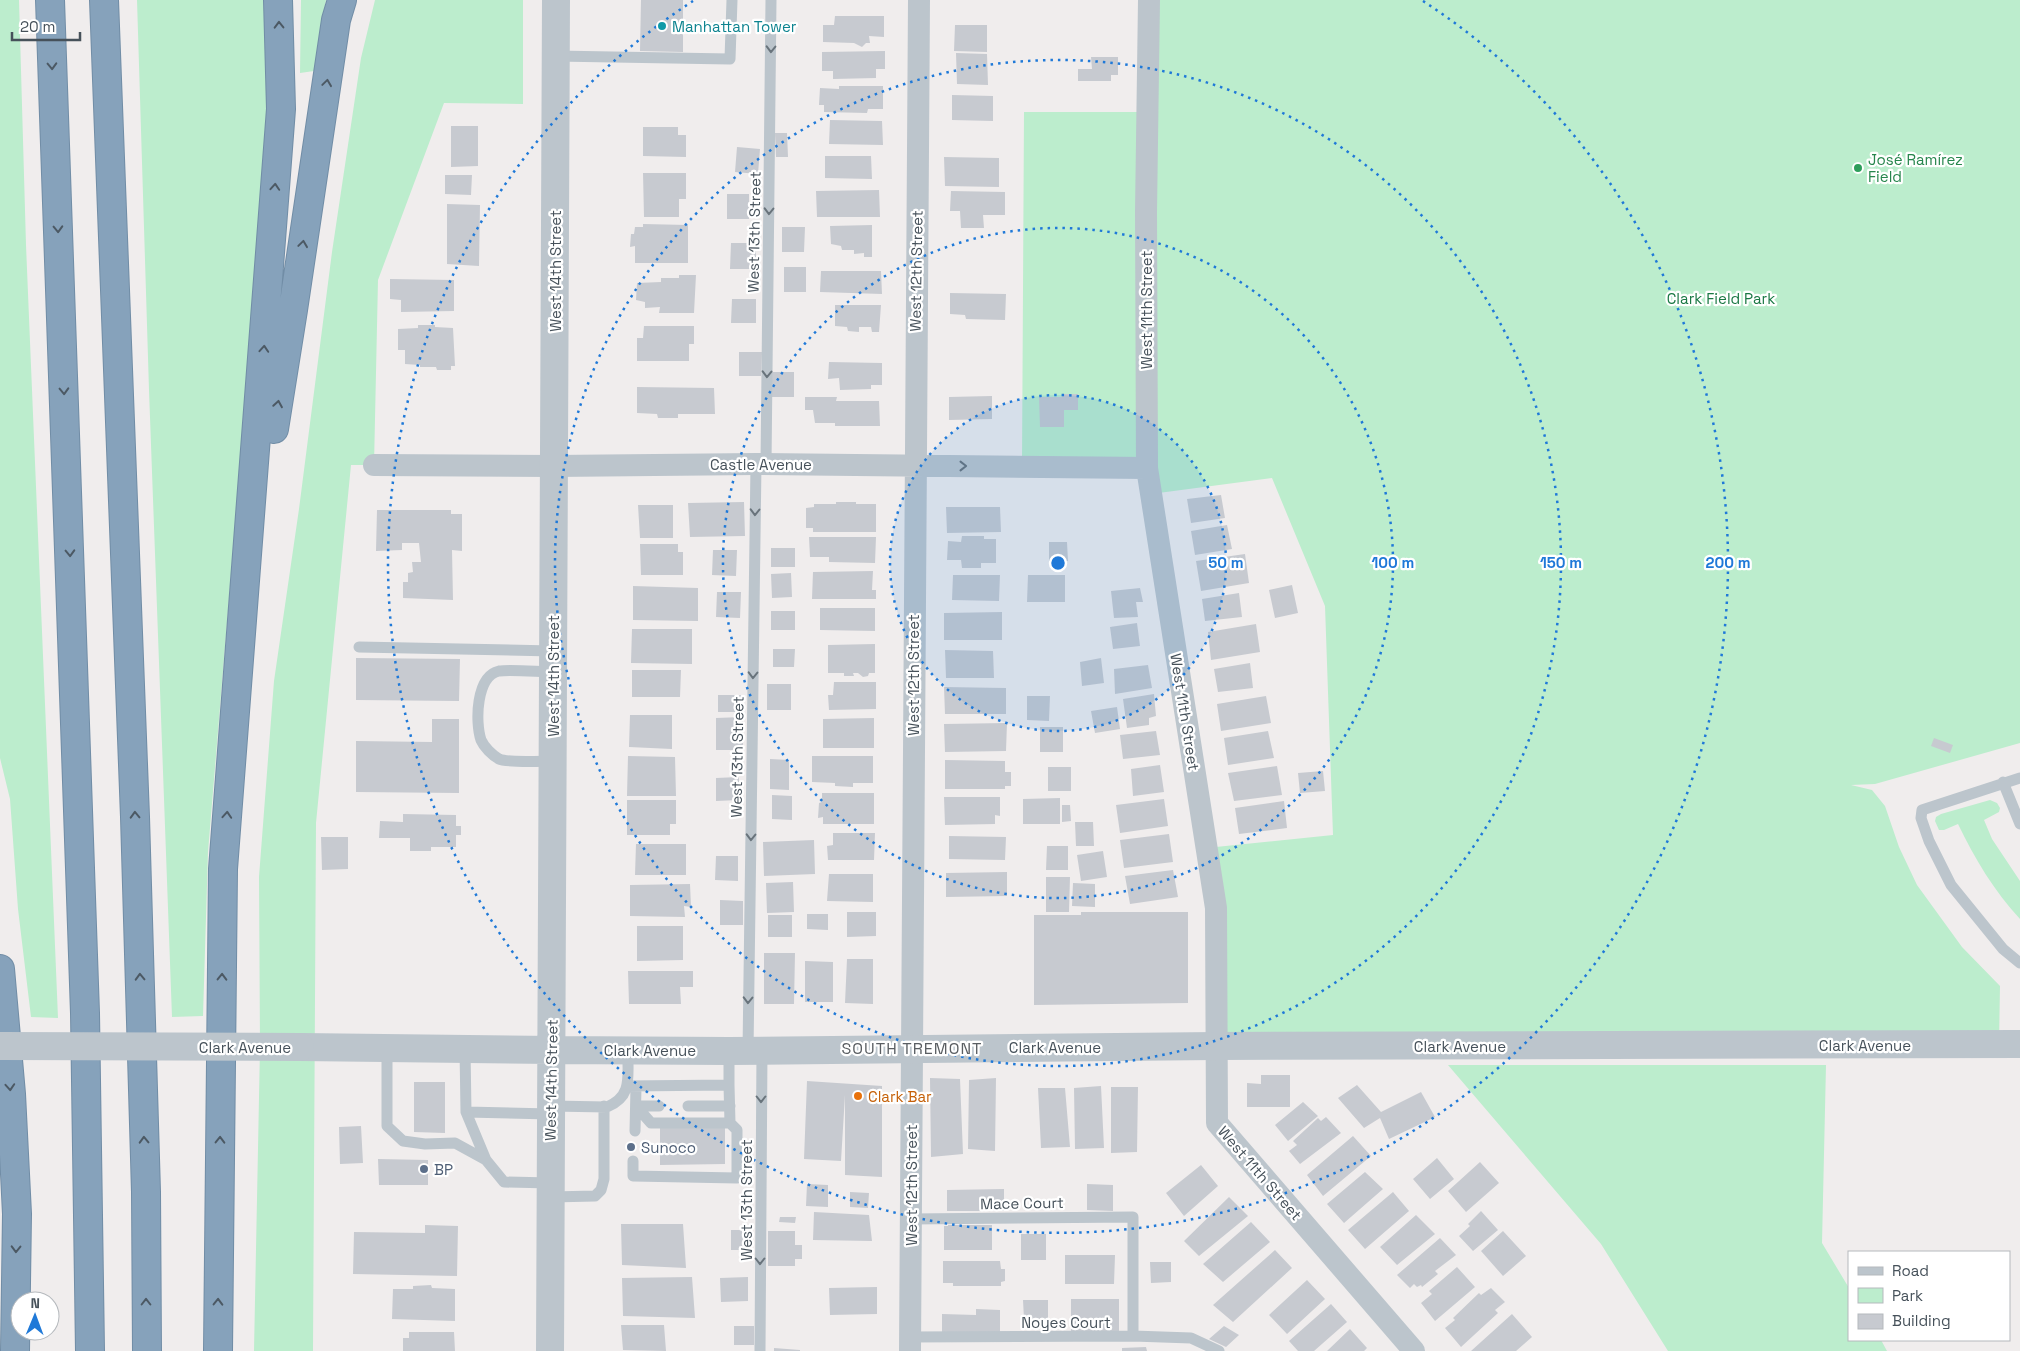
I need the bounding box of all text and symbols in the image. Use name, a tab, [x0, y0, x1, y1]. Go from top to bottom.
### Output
scale bar	[12, 10, 80, 42]
text: 20 m	[20, 17, 55, 36]
place label: Manhattan Tower	[672, 17, 797, 36]
marker: Manhattan Tower	[656, 20, 668, 32]
one-way arrow	[274, 21, 284, 28]
one-way arrow	[766, 45, 776, 53]
one-way arrow	[47, 62, 57, 70]
one-way arrow	[321, 78, 331, 87]
place label: José Ramírez Field	[1868, 150, 1963, 186]
marker: José Ramírez Field	[1852, 162, 1864, 174]
street label: West 13th Street	[743, 171, 765, 293]
one-way arrow	[270, 183, 281, 191]
one-way arrow	[764, 208, 774, 215]
street label: West 14th Street	[546, 210, 565, 332]
street label: West 12th Street	[905, 210, 927, 332]
one-way arrow	[53, 225, 63, 233]
one-way arrow	[297, 239, 308, 247]
street label: West 11th Street	[1137, 251, 1156, 369]
park label: Clark Field Park	[1667, 289, 1775, 308]
one-way arrow	[258, 345, 269, 353]
one-way arrow	[762, 370, 772, 378]
one-way arrow	[59, 388, 69, 395]
one-way arrow	[272, 400, 282, 408]
street label: Castle Avenue	[710, 455, 812, 474]
one-way arrow	[960, 461, 967, 471]
one-way arrow	[750, 509, 761, 517]
one-way arrow	[64, 550, 75, 558]
text: 50 m	[1208, 553, 1244, 572]
text: 100 m	[1372, 553, 1414, 572]
text: 150 m	[1540, 553, 1582, 572]
text: 200 m	[1706, 553, 1750, 572]
centre of rings	[1049, 554, 1067, 572]
street label: West 12th Street	[904, 614, 923, 736]
street label: West 14th Street	[544, 615, 563, 737]
street label: West 11th Street	[1166, 652, 1204, 772]
one-way arrow	[748, 672, 758, 679]
street label: West 13th Street	[726, 696, 748, 818]
one-way arrow	[129, 811, 140, 819]
one-way arrow	[222, 811, 233, 819]
one-way arrow	[746, 834, 756, 842]
one-way arrow	[134, 973, 145, 981]
one-way arrow	[217, 973, 227, 981]
one-way arrow	[743, 996, 754, 1004]
street label: West 14th Street	[540, 1019, 562, 1141]
street label: Clark Avenue	[1819, 1036, 1911, 1055]
street label: Clark Avenue	[1414, 1037, 1506, 1056]
street label: Clark Avenue	[199, 1038, 291, 1057]
district label: SOUTH TREMONT	[842, 1038, 982, 1059]
street label: Clark Avenue	[1009, 1038, 1101, 1057]
street label: Clark Avenue	[604, 1041, 696, 1060]
one-way arrow	[5, 1083, 16, 1091]
place label: Clark Bar	[868, 1087, 932, 1106]
marker: Clark Bar	[852, 1090, 864, 1102]
one-way arrow	[756, 1096, 766, 1103]
street label: West 11th Street	[1214, 1122, 1306, 1224]
street label: West 12th Street	[902, 1124, 921, 1246]
one-way arrow	[139, 1136, 150, 1144]
one-way arrow	[215, 1136, 225, 1144]
place label: Sunoco	[641, 1138, 696, 1157]
street label: West 13th Street	[737, 1139, 756, 1261]
marker: Sunoco	[625, 1141, 637, 1153]
place label: BP	[434, 1160, 453, 1179]
marker: BP	[418, 1163, 430, 1175]
street label: Mace Court	[980, 1193, 1064, 1213]
one-way arrow	[11, 1246, 22, 1254]
legend	[1848, 1251, 2010, 1341]
one-way arrow	[755, 1258, 766, 1266]
text: Road	[1892, 1261, 1929, 1280]
text: Park	[1892, 1286, 1923, 1305]
north arrow	[10, 1291, 60, 1341]
text: N	[30, 1294, 40, 1312]
one-way arrow	[141, 1298, 151, 1306]
one-way arrow	[213, 1298, 223, 1306]
text: Building	[1892, 1311, 1951, 1330]
street label: Noyes Court	[1021, 1313, 1111, 1332]

